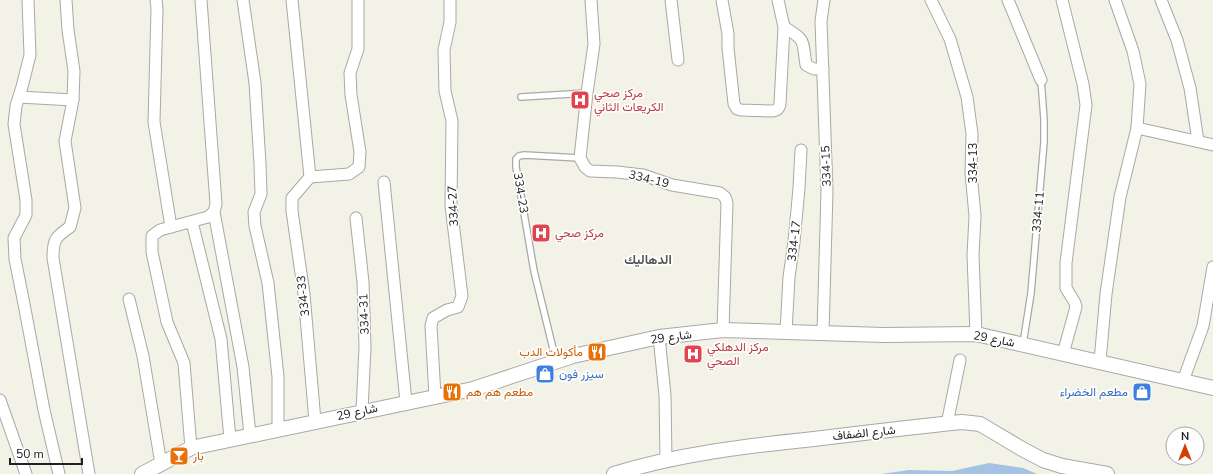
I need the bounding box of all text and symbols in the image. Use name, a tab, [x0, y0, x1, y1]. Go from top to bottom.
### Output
place label: مركز صحي الكريعات الثاني	[594, 85, 664, 117]
hospital icon: مركز صحي الكريعات الثاني	[569, 89, 591, 111]
street label: 334-13	[965, 142, 981, 184]
street label: 334-15	[817, 145, 835, 187]
street label: 334-19	[627, 166, 671, 192]
street label: 334-23	[510, 171, 532, 215]
street label: 334-27	[444, 185, 462, 227]
street label: 334-11	[1028, 191, 1048, 233]
street label: 334-17	[784, 220, 804, 262]
hospital icon: مركز صحي	[530, 222, 552, 244]
place label: مركز صحي	[555, 225, 604, 243]
district label: الدهاليك	[624, 251, 672, 269]
street label: 334-33	[293, 275, 313, 317]
street label: 334-31	[355, 293, 373, 335]
street label: شارع 29	[649, 326, 693, 349]
street label: شارع 29	[972, 327, 1016, 352]
place label: مركز الدهلكي الصحي	[707, 339, 769, 371]
restaurant icon: مأكولات الدب	[586, 341, 608, 363]
hospital icon: مركز الدهلكي الصحي	[682, 343, 704, 365]
place label: مأكولات الدب	[519, 344, 583, 360]
shop icon: سيزر فون	[534, 363, 556, 385]
place label: سيزر فون	[559, 366, 604, 382]
restaurant icon: مطعم هم هم	[441, 381, 463, 403]
shop icon: مطعم الخضراء	[1131, 381, 1153, 403]
place label: مطعم هم هم	[466, 384, 533, 400]
place label: مطعم الخضراء	[1060, 384, 1128, 400]
street label: شارع 29	[335, 400, 379, 425]
street label: شارع الضفاف	[832, 422, 896, 445]
north arrow	[1165, 426, 1205, 466]
text: N	[1181, 429, 1189, 444]
scale bar	[10, 440, 82, 466]
bar icon: بار	[168, 445, 190, 467]
text: 50 m	[16, 446, 44, 462]
place label: بار	[192, 448, 204, 464]

